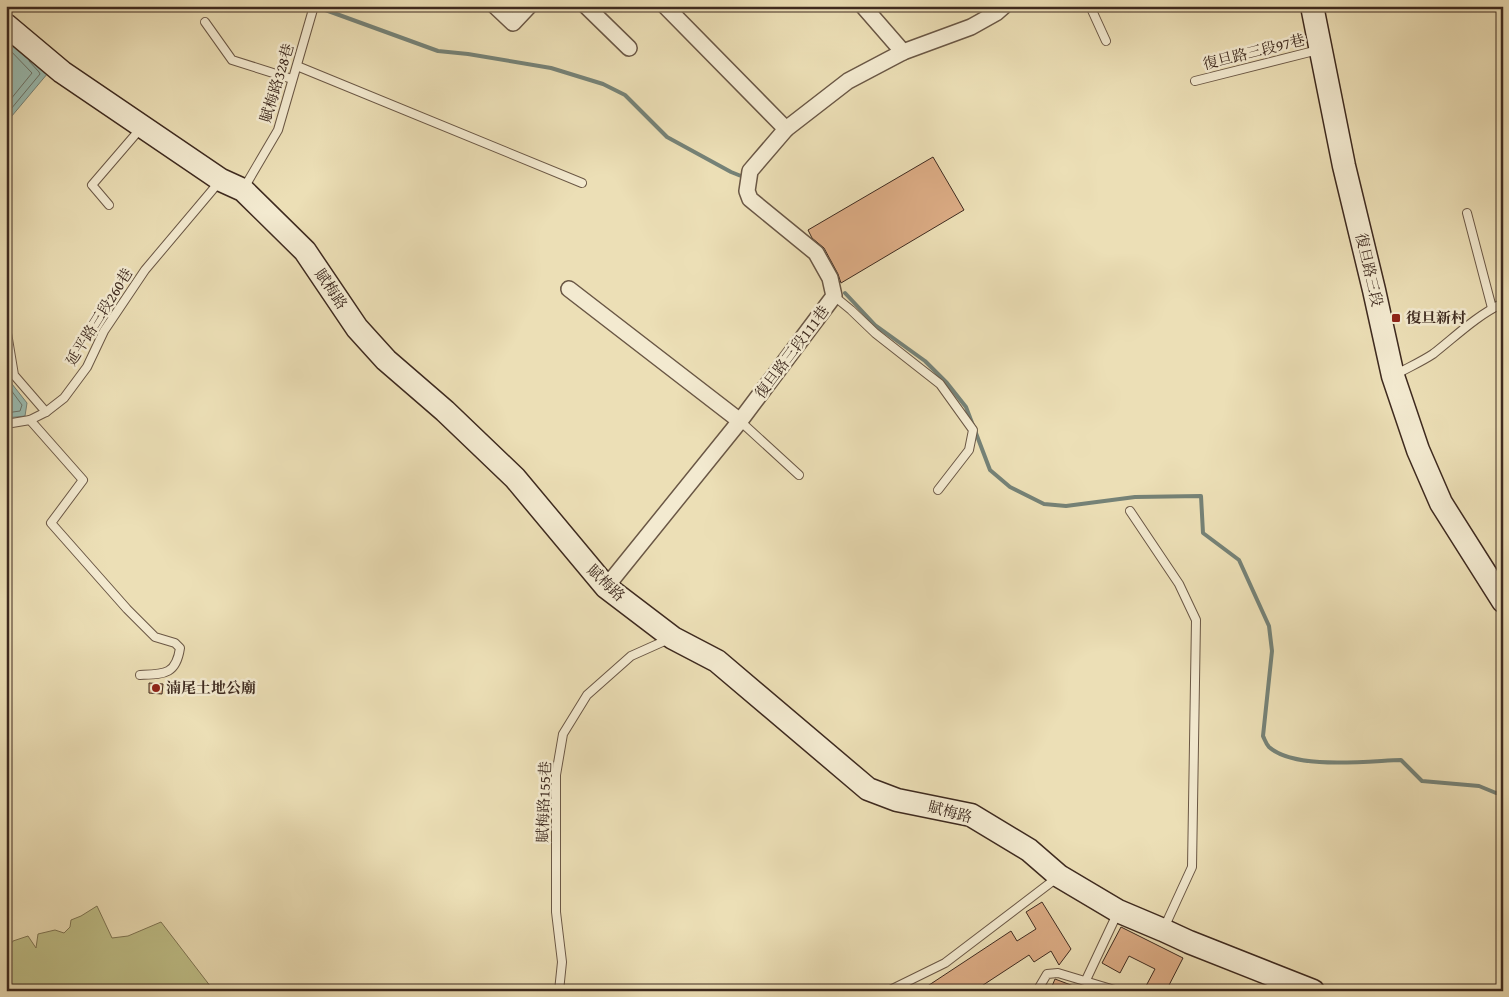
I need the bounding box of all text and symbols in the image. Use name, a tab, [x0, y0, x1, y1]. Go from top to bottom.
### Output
street label: 復旦路三段97巷	[1201, 29, 1307, 74]
street label: 賦梅路328巷	[255, 41, 299, 125]
street label: 復旦路三段	[1351, 231, 1388, 309]
street label: 延平路三段260巷	[60, 264, 137, 370]
street label: 賦梅路	[310, 264, 353, 313]
street label: 復旦路三段111巷	[750, 301, 834, 403]
place label: 復旦新村	[1406, 307, 1466, 328]
marker: 復旦新村	[1390, 312, 1402, 324]
street label: 賦梅路	[583, 559, 630, 606]
place label: 湳尾土地公廟	[166, 677, 256, 698]
marker: 湳尾土地公廟	[150, 682, 162, 694]
street label: 賦梅路155巷	[532, 761, 555, 843]
street label: 賦梅路	[926, 796, 975, 827]

